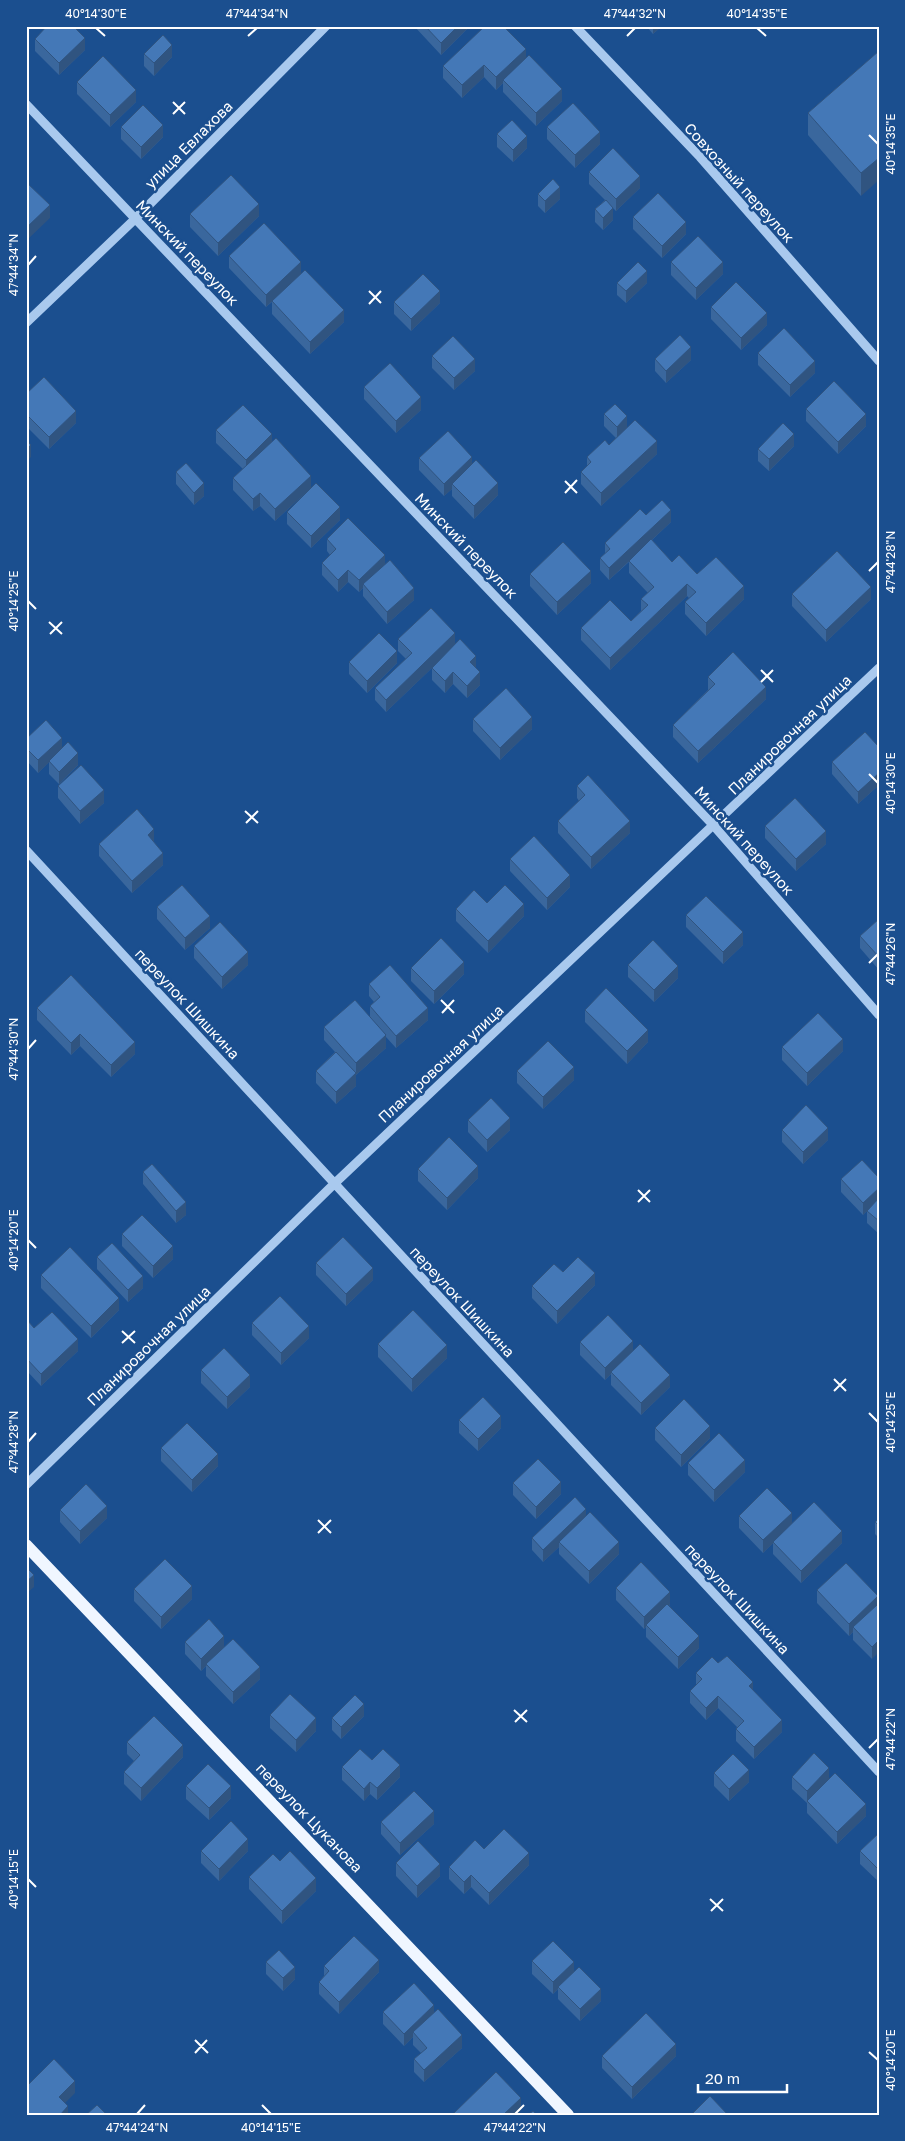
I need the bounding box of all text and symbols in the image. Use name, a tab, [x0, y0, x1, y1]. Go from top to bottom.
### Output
text: 40°14'30"E	[65, 6, 127, 21]
text: 47°44'34"N	[226, 6, 288, 21]
text: 47°44'32"N	[604, 6, 666, 21]
text: 40°14'35"E	[726, 6, 788, 21]
street label: улица Евлахова	[141, 97, 236, 192]
text: 40°14'35"E	[883, 113, 898, 175]
street label: Совхозный переулок	[681, 119, 799, 246]
street label: Минский переулок	[133, 196, 243, 309]
text: 47°44'34"N	[6, 234, 21, 296]
street label: Минский переулок	[412, 489, 522, 602]
text: 47°44'28"N	[883, 531, 898, 593]
text: 40°14'25"E	[6, 570, 21, 632]
street label: Планировочная улица	[724, 671, 855, 798]
text: 40°14'30"E	[883, 752, 898, 814]
street label: Минский переулок	[691, 782, 798, 899]
text: 47°44'26"N	[883, 923, 898, 985]
street label: переулок Шишкина	[132, 944, 244, 1062]
street label: Планировочная улица	[374, 1001, 507, 1126]
text: 47°44'30"N	[6, 1018, 21, 1080]
text: 40°14'20"E	[6, 1209, 21, 1271]
street label: переулок Шишкина	[407, 1242, 519, 1360]
street label: Планировочная улица	[83, 1282, 214, 1409]
text: 40°14'25"E	[883, 1391, 898, 1453]
text: 47°44'28"N	[6, 1411, 21, 1473]
street label: переулок Шишкина	[682, 1539, 794, 1657]
text: 47°44'22"N	[883, 1708, 898, 1770]
street label: переулок Цуканова	[253, 1759, 367, 1876]
text: 40°14'15"E	[6, 1849, 21, 1909]
text: 40°14'20"E	[883, 2029, 898, 2091]
scale bar	[698, 2061, 786, 2093]
text: 20 m	[705, 2069, 740, 2087]
text: 47°44'24"N	[106, 2120, 168, 2135]
text: 40°14'15"E	[241, 2120, 301, 2135]
text: 47°44'22"N	[484, 2120, 546, 2135]

